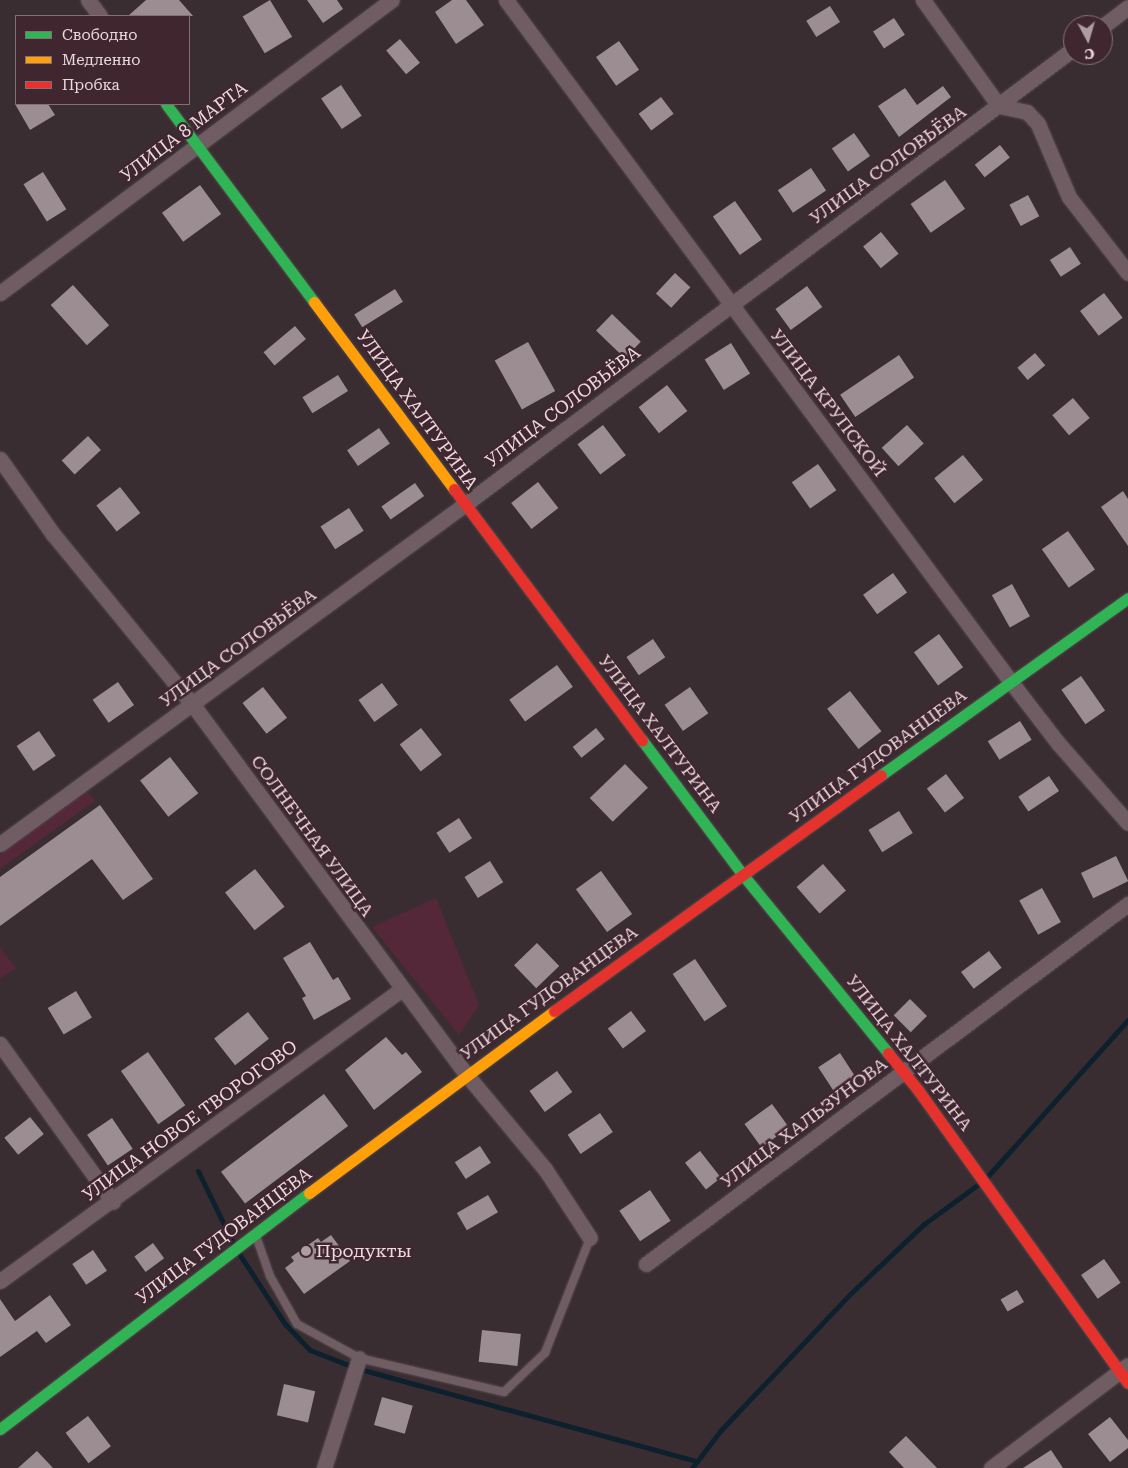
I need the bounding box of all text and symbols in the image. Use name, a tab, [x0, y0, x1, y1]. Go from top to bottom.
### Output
legend	[15, 15, 190, 105]
north arrow	[1063, 15, 1113, 65]
text: Свободно	[62, 26, 137, 44]
text: С	[1084, 45, 1095, 62]
text: Медленно	[62, 51, 141, 69]
text: Пробка	[62, 76, 120, 94]
street label: УЛИЦА 8 МАРТА	[116, 77, 252, 187]
street label: УЛИЦА СОЛОВЬЁВА	[806, 101, 970, 229]
street label: УЛИЦА КРУПСКОЙ	[765, 325, 891, 481]
street label: УЛИЦА ХАЛТУРИНА	[352, 326, 482, 494]
street label: УЛИЦА СОЛОВЬЁВА	[481, 342, 645, 472]
street label: УЛИЦА СОЛОВЬЁВА	[156, 584, 320, 712]
street label: УЛИЦА ХАЛТУРИНА	[594, 651, 726, 817]
street label: УЛИЦА ГУДОВАНЦЕВА	[785, 684, 971, 828]
street label: СОЛНЕЧНАЯ УЛИЦА	[246, 751, 378, 921]
street label: УЛИЦА ГУДОВАНЦЕВА	[456, 921, 642, 1065]
street label: УЛИЦА ХАЛТУРИНА	[841, 971, 977, 1135]
street label: УЛИЦА НОВОЕ ТВОРОГОВО	[78, 1036, 302, 1206]
street label: УЛИЦА ХАЛЬЗУНОВА	[717, 1053, 891, 1193]
street label: УЛИЦА ГУДОВАНЦЕВА	[132, 1163, 316, 1309]
place label: Продукты	[316, 1240, 412, 1262]
marker: Продукты	[300, 1245, 312, 1257]

